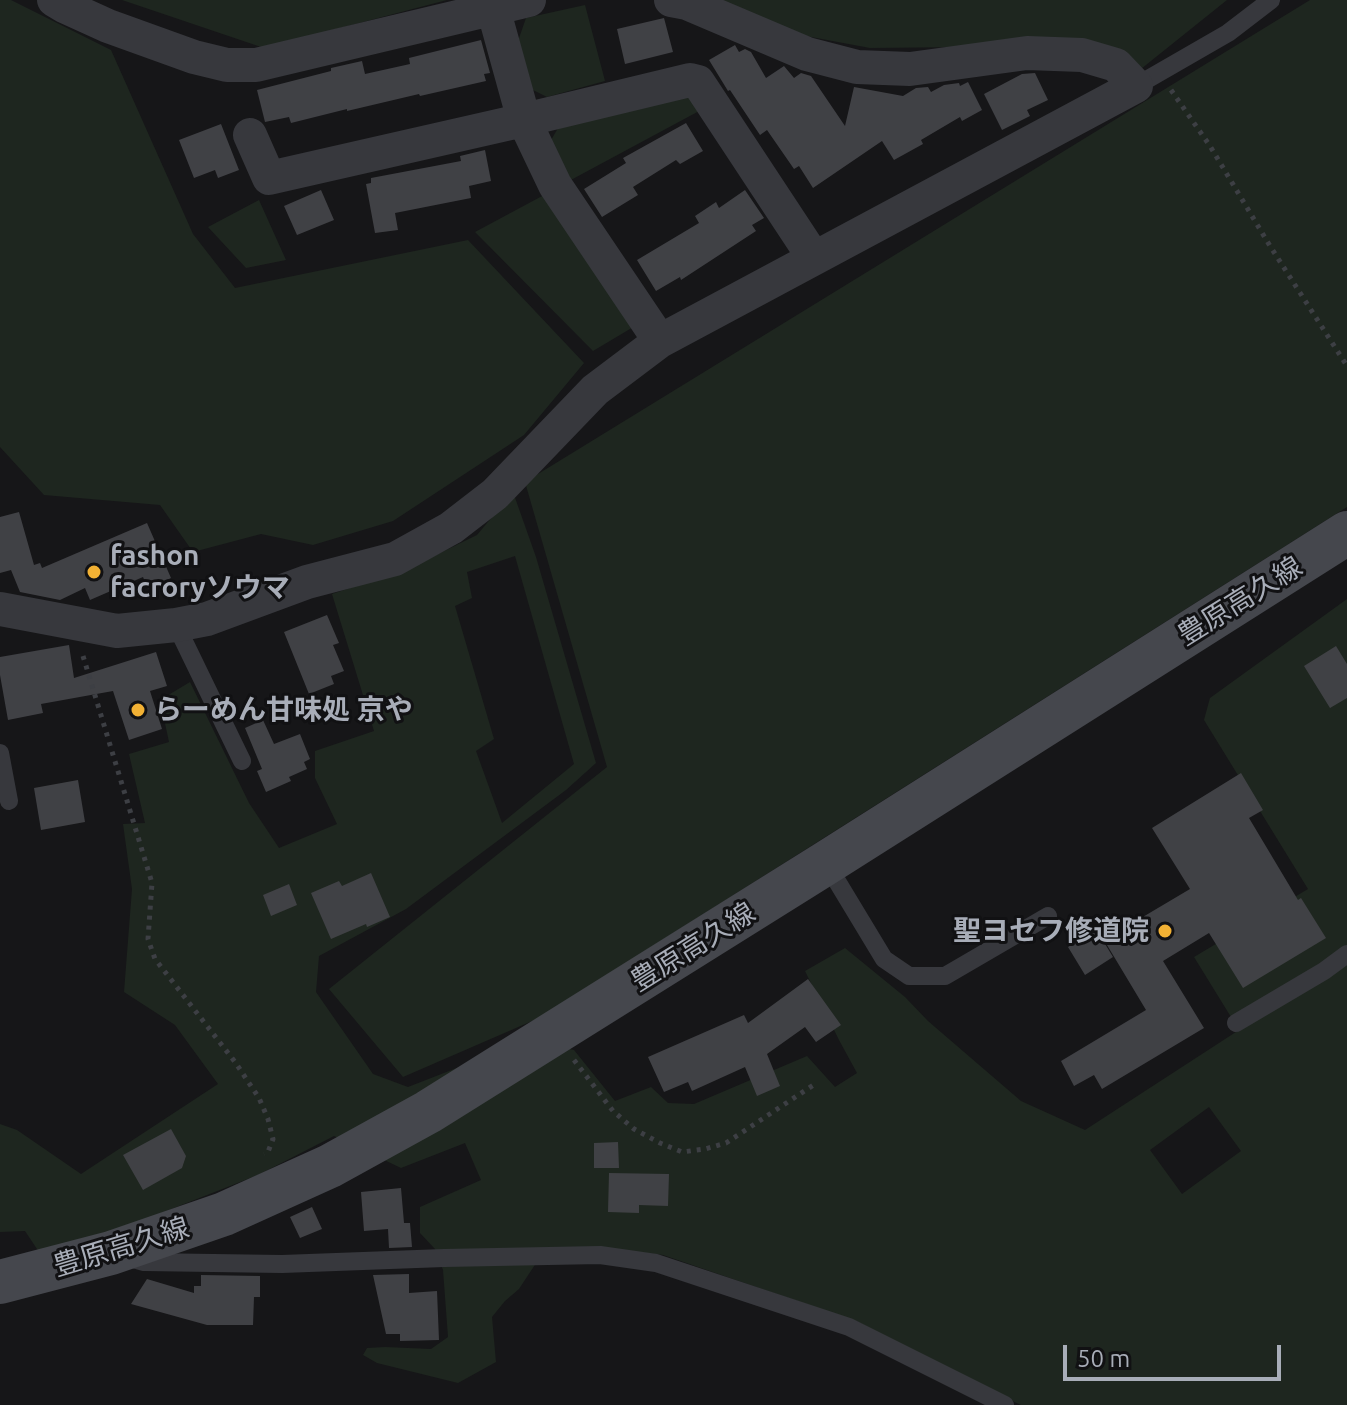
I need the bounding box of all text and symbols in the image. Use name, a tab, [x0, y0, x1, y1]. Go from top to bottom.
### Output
place label: fashon facroryソウマ	[110, 539, 290, 605]
street label: 豊原高久線	[1172, 550, 1308, 652]
marker: fashon facroryソウマ	[85, 563, 103, 581]
place label: らーめん甘味処 京や	[154, 693, 413, 727]
marker: らーめん甘味処 京や	[129, 701, 147, 719]
street label: 豊原高久線	[625, 896, 761, 998]
place label: 聖ヨセフ修道院	[953, 914, 1149, 948]
marker: 聖ヨセフ修道院	[1156, 922, 1174, 940]
street label: 豊原高久線	[49, 1210, 193, 1284]
scale bar	[1067, 1329, 1285, 1379]
text: 50 m	[1077, 1345, 1130, 1372]

